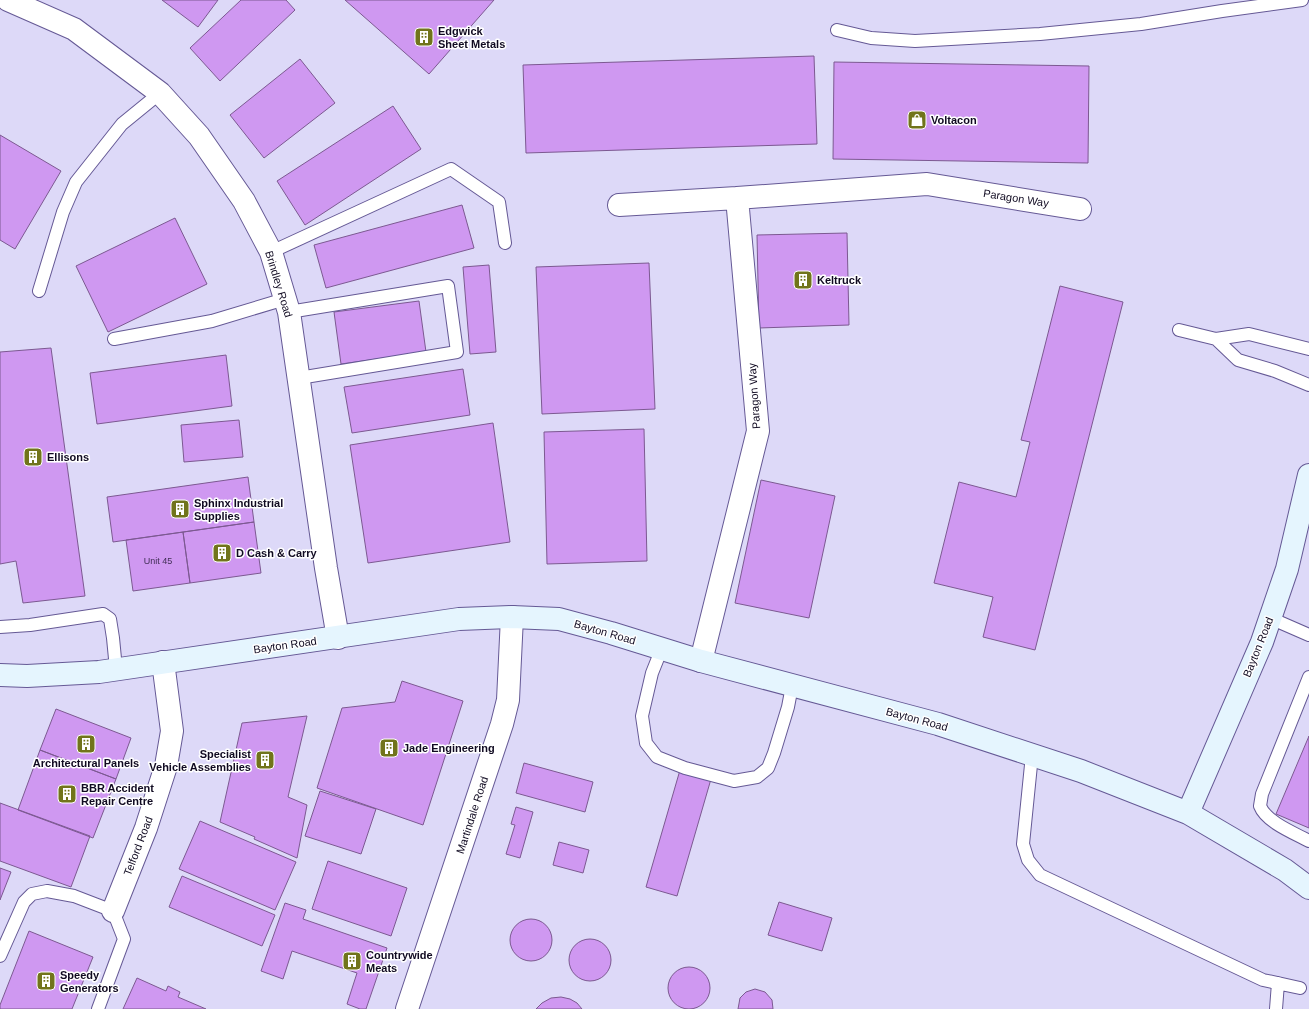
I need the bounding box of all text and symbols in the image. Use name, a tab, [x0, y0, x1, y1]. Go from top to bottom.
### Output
place label: Edgwick Sheet Metals	[438, 25, 505, 50]
building icon: Edgwick Sheet Metals	[413, 26, 435, 48]
shop icon: Voltacon	[906, 109, 928, 131]
place label: Voltacon	[931, 114, 977, 126]
street label: Paragon Way	[982, 187, 1050, 209]
street label: Brindley Road	[263, 249, 295, 319]
building icon: Keltruck	[792, 269, 814, 291]
place label: Keltruck	[817, 274, 862, 286]
street label: Paragon Way	[746, 362, 762, 429]
building icon: Ellisons	[22, 446, 44, 468]
place label: Ellisons	[47, 451, 89, 463]
place label: Sphinx Industrial Supplies	[194, 497, 283, 522]
building icon: Sphinx Industrial Supplies	[169, 498, 191, 520]
building icon: D Cash & Carry	[211, 542, 233, 564]
place label: D Cash & Carry	[236, 547, 318, 559]
house number: Unit 45	[144, 556, 172, 566]
street label: Bayton Road	[1241, 615, 1275, 679]
street label: Bayton Road	[573, 617, 637, 647]
street label: Bayton Road	[253, 635, 317, 655]
street label: Bayton Road	[885, 705, 949, 733]
building icon: Architectural Panels	[75, 733, 97, 755]
building icon: Jade Engineering	[378, 737, 400, 759]
place label: Jade Engineering	[403, 742, 495, 754]
place label: Specialist Vehicle Assemblies	[149, 748, 251, 773]
building icon: Specialist Vehicle Assemblies	[254, 749, 276, 771]
place label: Architectural Panels	[33, 757, 139, 769]
street label: Martindale Road	[454, 775, 490, 855]
place label: BBR Accident Repair Centre	[81, 782, 154, 807]
building icon: BBR Accident Repair Centre	[56, 783, 78, 805]
street label: Telford Road	[121, 815, 155, 877]
place label: Countrywide Meats	[366, 949, 433, 974]
building icon: Countrywide Meats	[341, 950, 363, 972]
place label: Speedy Generators	[60, 969, 119, 994]
building icon: Speedy Generators	[35, 970, 57, 992]

